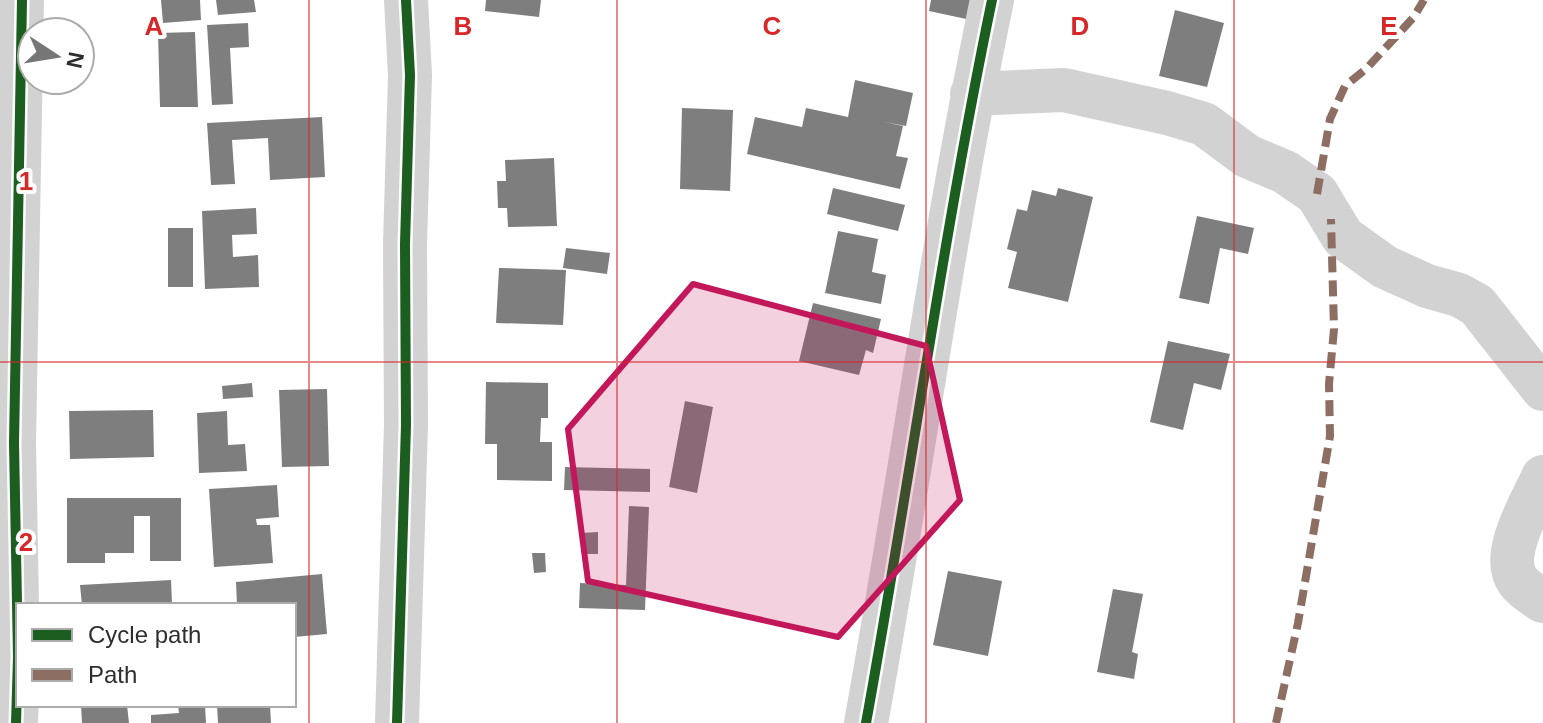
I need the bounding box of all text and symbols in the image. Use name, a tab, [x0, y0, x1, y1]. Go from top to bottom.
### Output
text: A	[145, 11, 164, 41]
text: B	[454, 11, 472, 41]
text: C	[763, 11, 782, 41]
text: D	[1071, 11, 1089, 41]
text: E	[1380, 11, 1398, 41]
north arrow	[16, 16, 96, 96]
text: N	[61, 50, 89, 70]
text: 1	[19, 166, 33, 196]
text: 2	[19, 527, 33, 557]
legend	[16, 603, 296, 707]
text: Cycle path	[88, 621, 201, 648]
text: Path	[88, 661, 137, 688]

